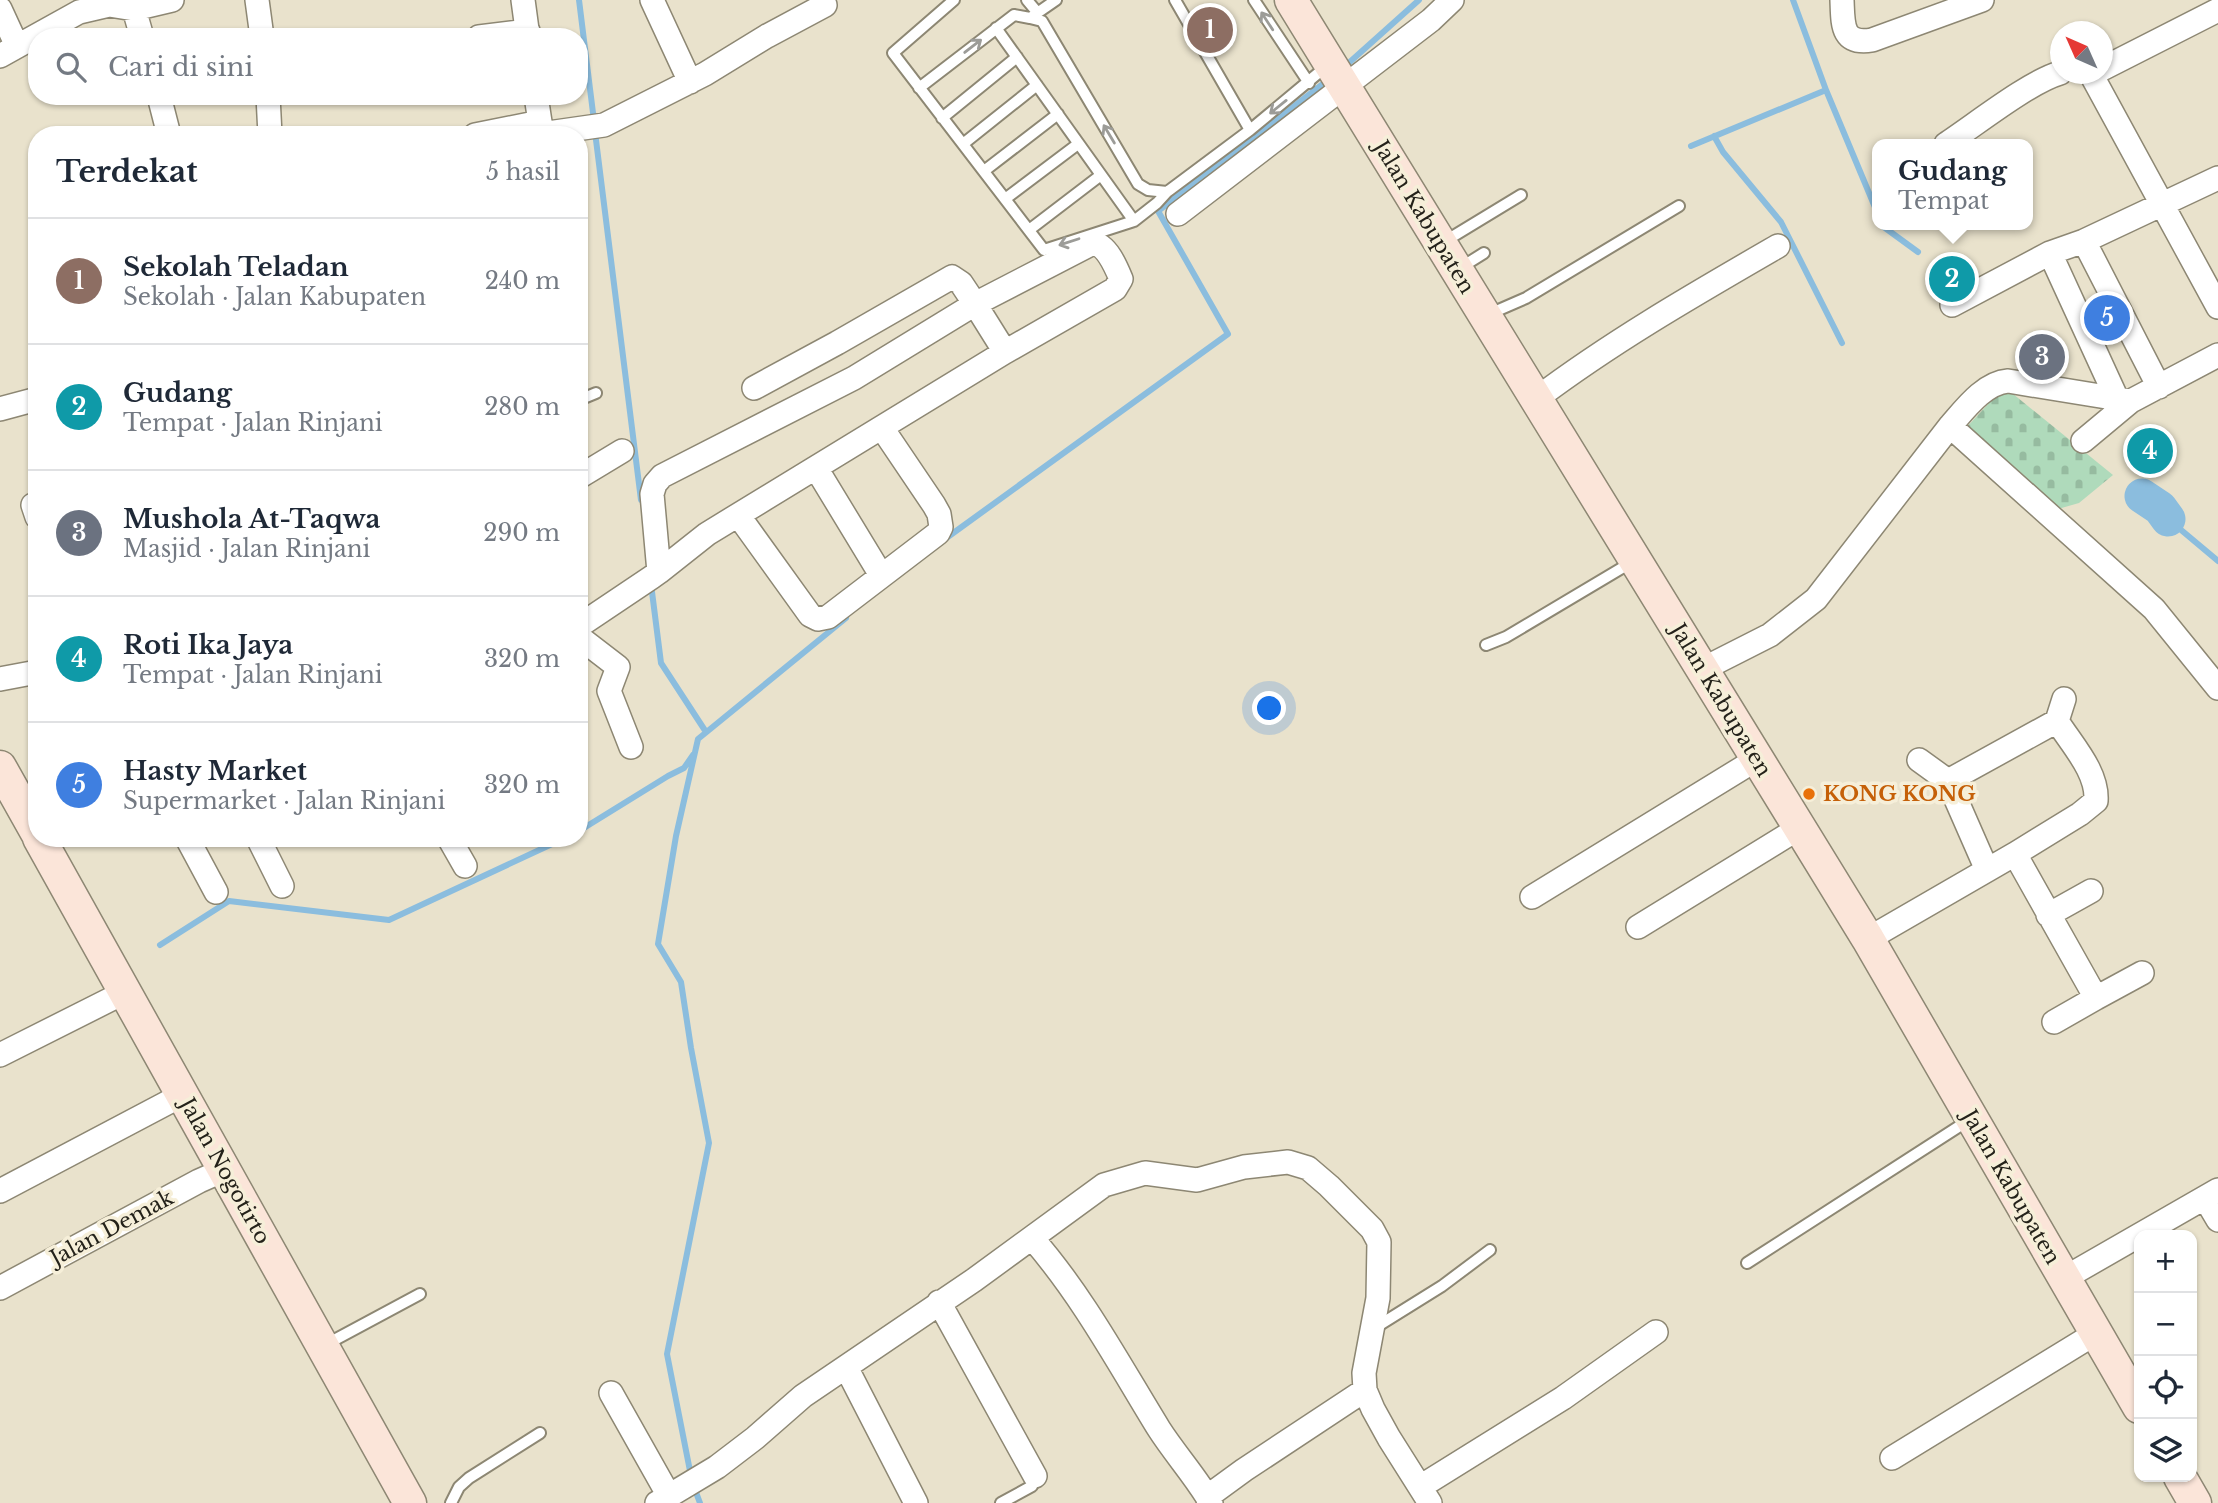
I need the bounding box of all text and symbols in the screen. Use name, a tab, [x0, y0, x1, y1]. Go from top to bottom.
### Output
pin: 1	[1187, 4, 1233, 56]
one-way arrow	[1260, 12, 1275, 31]
north arrow	[2050, 21, 2113, 84]
search box	[28, 28, 588, 105]
one-way arrow	[963, 38, 982, 53]
icon: search	[52, 48, 90, 86]
text: Cari di sini	[108, 51, 253, 83]
one-way arrow	[1269, 100, 1287, 115]
one-way arrow	[1101, 125, 1115, 145]
street label: Jalan Kabupaten	[1366, 133, 1480, 298]
popup	[1872, 139, 2033, 230]
text: Terdekat	[56, 153, 198, 190]
text: Gudang	[1898, 155, 2007, 187]
text: 5 hasil	[486, 158, 560, 186]
text: Tempat	[1898, 187, 1989, 215]
one-way arrow	[1058, 237, 1080, 249]
text: Sekolah Teladan	[123, 251, 349, 283]
pin: 2	[1929, 253, 1975, 305]
text: 1	[74, 267, 84, 295]
text: 240 m	[485, 267, 560, 295]
text: Sekolah · Jalan Kabupaten	[123, 283, 426, 311]
pin: 5	[2084, 292, 2130, 344]
pin: 3	[2019, 331, 2065, 383]
text: Gudang	[123, 377, 232, 409]
text: 2	[72, 393, 86, 421]
text: 280 m	[484, 393, 560, 421]
text: Tempat · Jalan Rinjani	[123, 409, 383, 437]
pin: 4	[2127, 425, 2173, 477]
text: Mushola At-Taqwa	[123, 503, 380, 535]
text: 3	[72, 519, 86, 547]
text: 290 m	[483, 519, 560, 547]
text: Masjid · Jalan Rinjani	[123, 535, 370, 563]
street label: Jalan Kabupaten	[1663, 616, 1777, 781]
text: Roti Ika Jaya	[123, 629, 293, 661]
text: 4	[71, 645, 87, 673]
text: 320 m	[484, 645, 560, 673]
text: Tempat · Jalan Rinjani	[123, 661, 383, 689]
your location	[1252, 691, 1286, 725]
text: Hasty Market	[123, 755, 307, 787]
text: 5	[72, 771, 86, 799]
text: 320 m	[484, 771, 560, 799]
place label: KONG KONG	[1823, 781, 1976, 807]
marker: KONG KONG	[1801, 786, 1817, 802]
text: Supermarket · Jalan Rinjani	[123, 787, 445, 815]
street label: Jalan Nogotirto	[173, 1091, 276, 1249]
street label: Jalan Kabupaten	[1955, 1102, 2066, 1269]
street label: Jalan Demak	[43, 1185, 178, 1273]
map controls	[2134, 1230, 2197, 1482]
button: +	[2134, 1230, 2197, 1293]
button: −	[2134, 1293, 2197, 1356]
button: locate	[2134, 1356, 2197, 1419]
button: layers	[2134, 1419, 2197, 1482]

